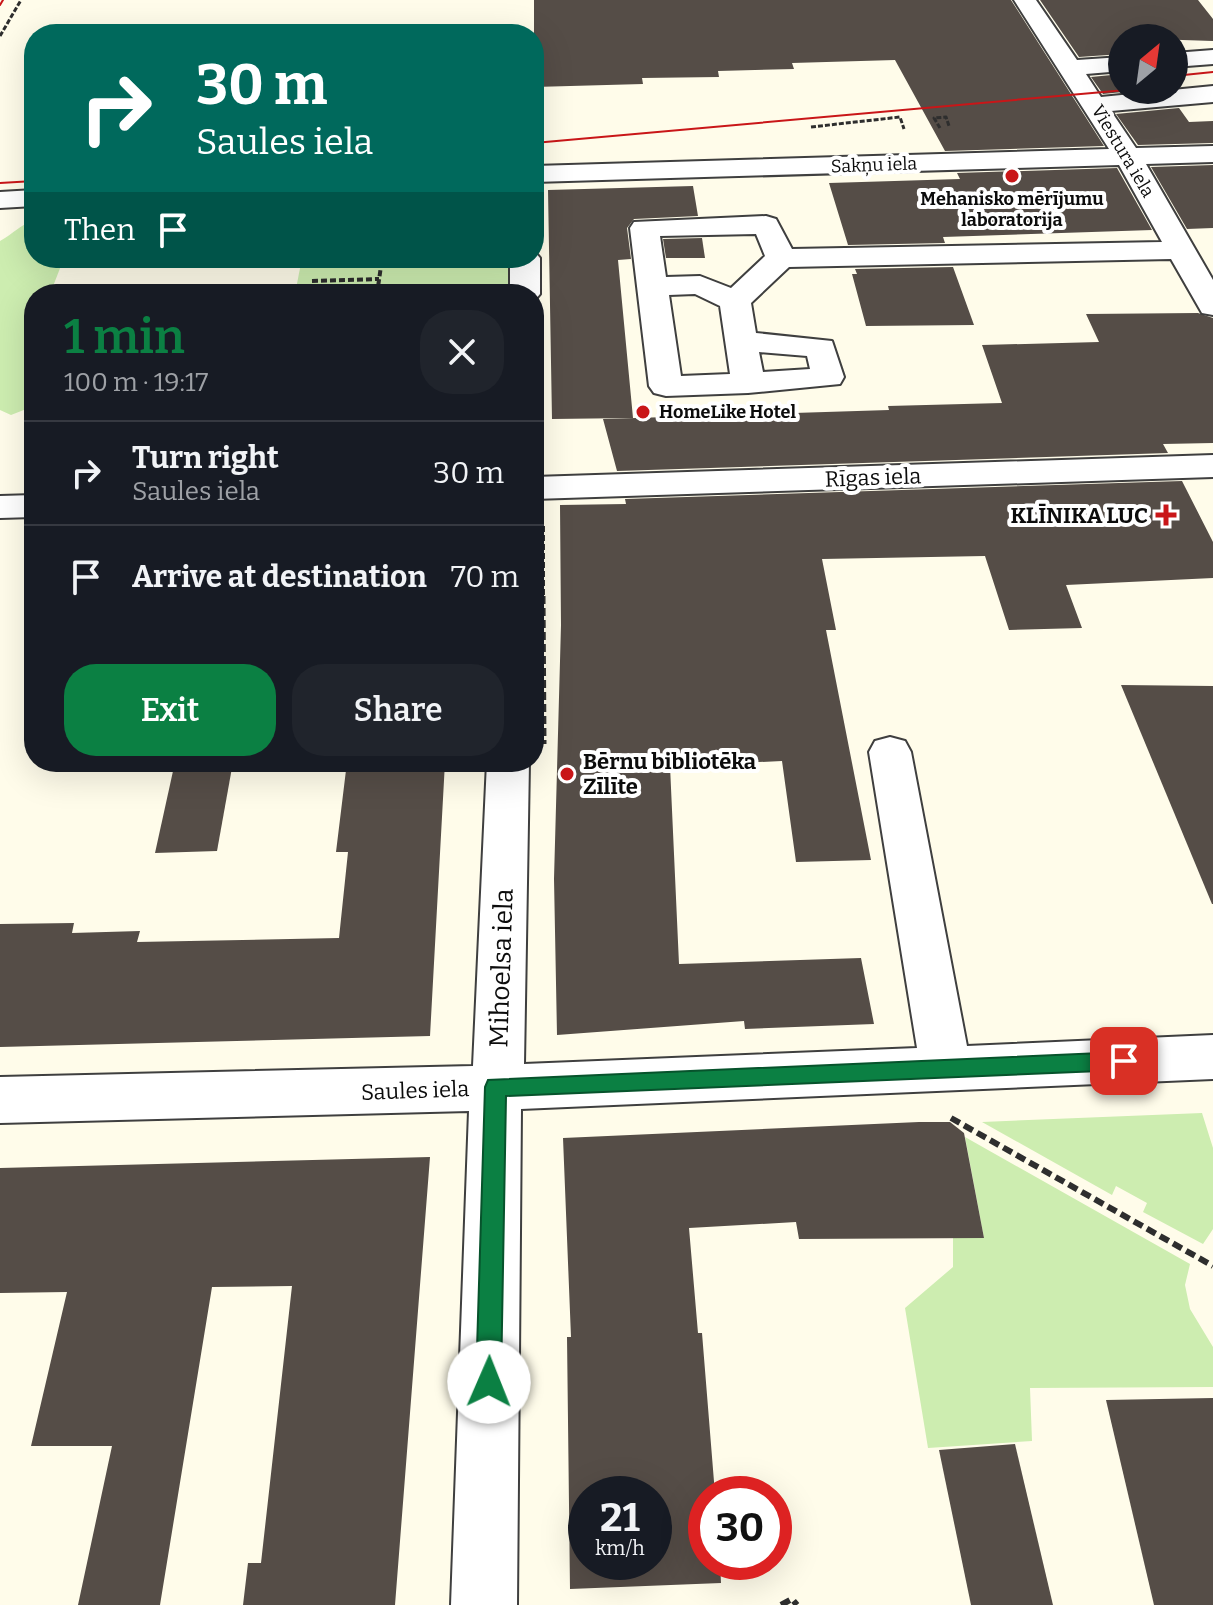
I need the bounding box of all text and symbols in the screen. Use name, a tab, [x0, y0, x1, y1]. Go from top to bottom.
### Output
north arrow	[1108, 24, 1188, 104]
map controls	[1108, 24, 1188, 104]
text: 30 m	[196, 52, 327, 119]
icon: right	[64, 56, 168, 160]
street label: Viestura iela	[1087, 101, 1159, 201]
text: Saules iela	[196, 120, 373, 164]
street label: Sakņu iela	[830, 152, 918, 178]
marker: Mehanisko mērījumu laboratorija	[1003, 167, 1021, 185]
place label: Mehanisko mērījumu laboratorija	[920, 188, 1104, 231]
icon: arrive	[151, 208, 195, 252]
text: Then	[64, 212, 135, 248]
text: 1 min	[64, 308, 185, 366]
button: close	[420, 310, 504, 394]
text: 100 m · 19:17	[64, 367, 208, 398]
place label: HomeLike Hotel	[659, 401, 796, 423]
marker: HomeLike Hotel	[634, 403, 652, 421]
text: Turn right	[132, 440, 279, 476]
icon: right	[64, 451, 108, 495]
text: 30 m	[433, 455, 504, 491]
street label: Rīgas iela	[824, 462, 922, 493]
text: Saules iela	[132, 476, 260, 507]
place label: KLĪNIKA LUC	[1011, 502, 1148, 529]
marker: KLĪNIKA LUC	[1155, 504, 1177, 526]
icon: arrive	[64, 555, 108, 599]
text: Arrive at destination	[132, 559, 427, 595]
text: 70 m	[451, 559, 519, 595]
button: Exit	[64, 664, 276, 756]
button: Share	[292, 664, 504, 756]
place label: Bērnu bibliotēka Zīlīte	[583, 748, 757, 800]
marker: Bērnu bibliotēka Zīlīte	[558, 765, 576, 783]
street label: Mihoelsa iela	[483, 888, 520, 1048]
pin	[1090, 1027, 1158, 1095]
icon: arrive	[1102, 1039, 1146, 1083]
street label: Saules iela	[360, 1075, 470, 1106]
position arrow	[447, 1340, 531, 1424]
speed limit sign: 30	[688, 1476, 792, 1580]
text: 21	[600, 1494, 640, 1542]
text: km/h	[595, 1536, 645, 1560]

